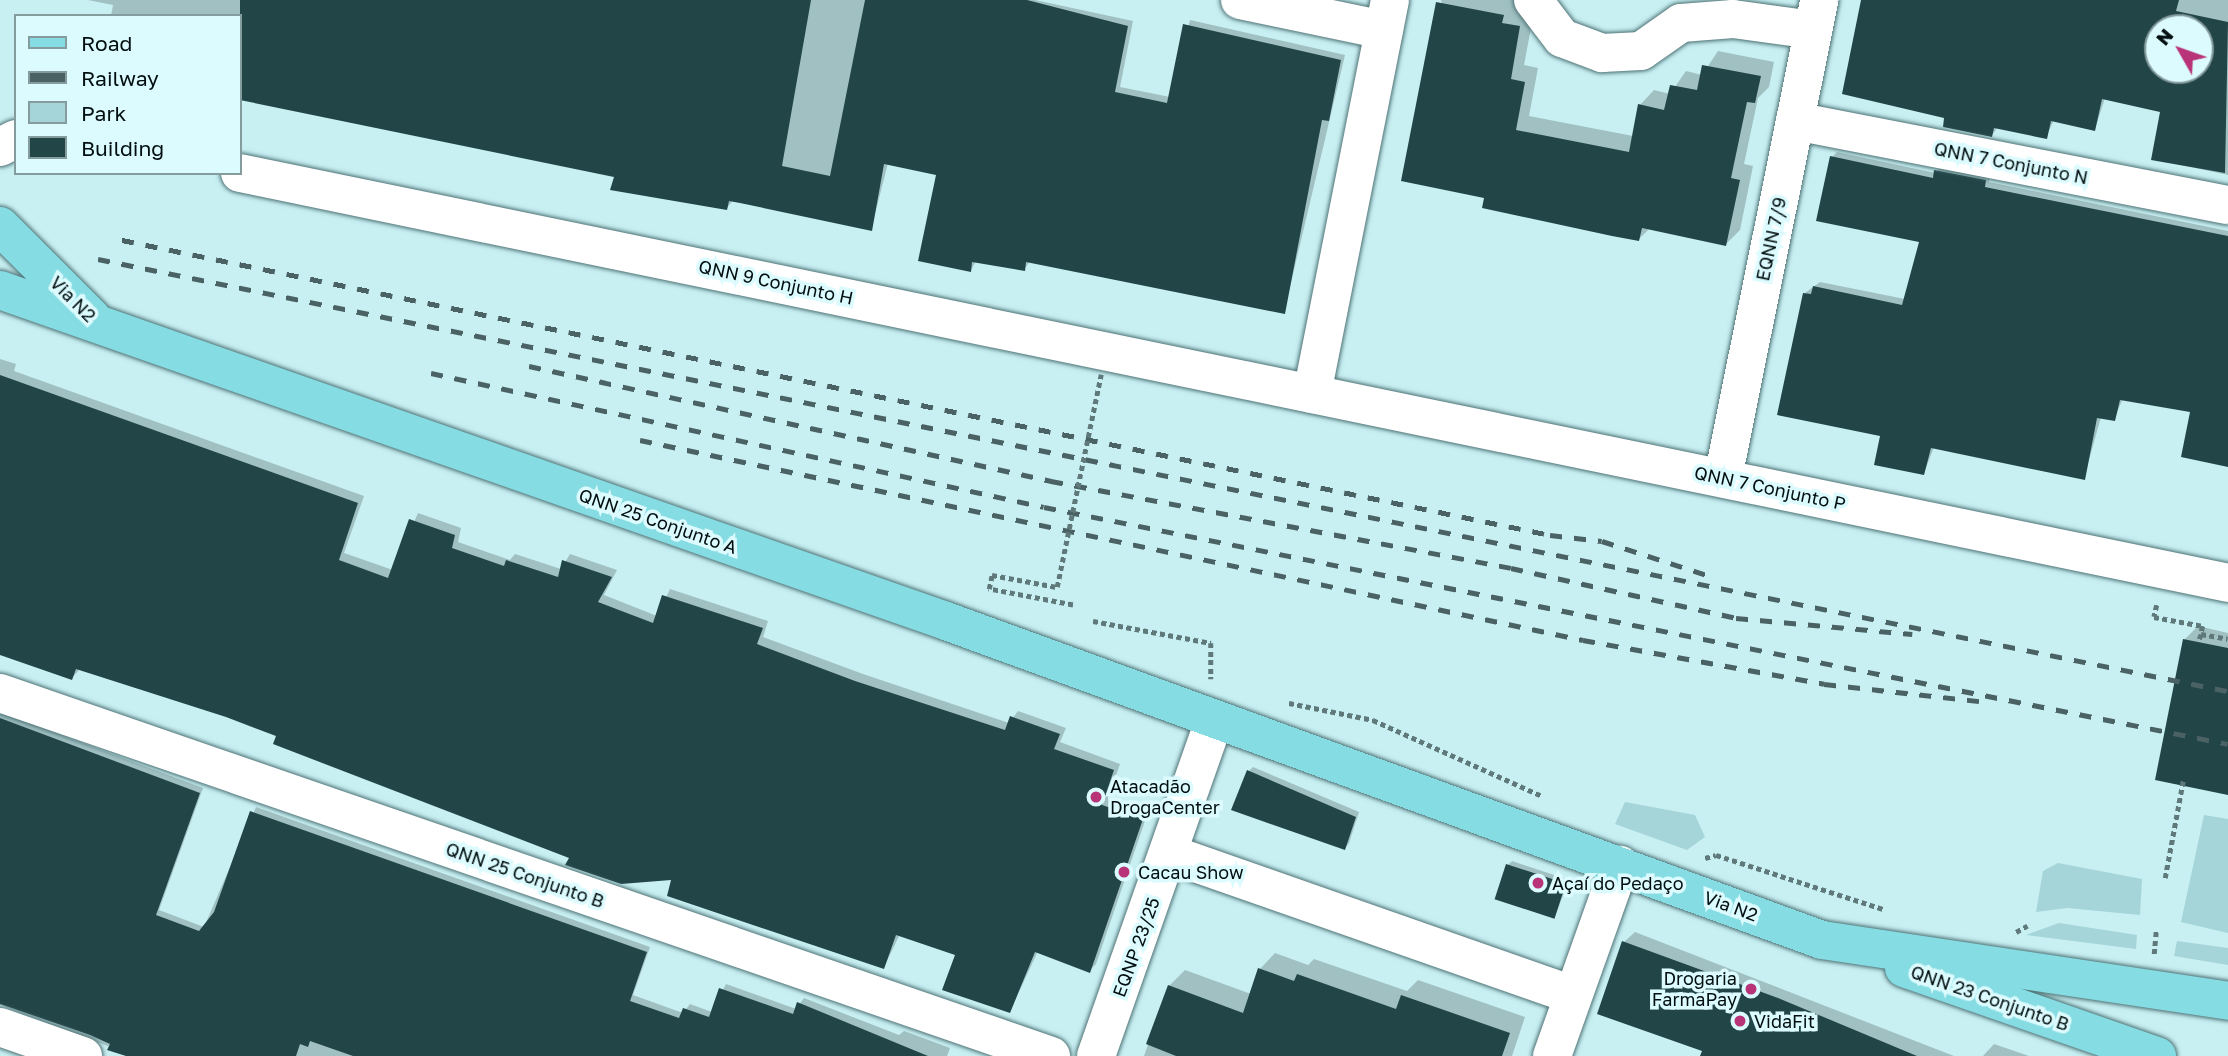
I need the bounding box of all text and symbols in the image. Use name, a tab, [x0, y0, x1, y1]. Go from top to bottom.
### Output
legend	[14, 14, 242, 175]
north arrow	[2144, 14, 2214, 84]
text: N	[2151, 24, 2178, 49]
text: Road	[81, 30, 132, 56]
text: Railway	[81, 65, 159, 91]
text: Park	[81, 100, 126, 126]
text: Building	[81, 135, 164, 161]
street label: QNN 7 Conjunto N	[1932, 138, 2090, 188]
street label: EQNN 7/9	[1752, 195, 1790, 283]
street label: QNN 9 Conjunto H	[697, 255, 855, 309]
street label: Via N2	[46, 272, 100, 326]
street label: QNN 7 Conjunto P	[1692, 461, 1848, 515]
street label: QNN 25 Conjunto A	[576, 484, 740, 558]
place label: Atacadão DrogaCenter	[1110, 776, 1220, 818]
marker: Atacadão DrogaCenter	[1088, 789, 1104, 805]
street label: QNN 25 Conjunto B	[443, 838, 607, 912]
place label: Cacau Show	[1138, 861, 1244, 883]
marker: Cacau Show	[1116, 864, 1132, 880]
place label: Açaí do Pedaço	[1552, 872, 1683, 894]
marker: Açaí do Pedaço	[1530, 875, 1546, 891]
street label: Via N2	[1701, 886, 1761, 926]
street label: EQNP 23/25	[1108, 894, 1164, 1000]
street label: QNN 23 Conjunto B	[1908, 961, 2072, 1035]
place label: Drogaria FarmaPay	[1652, 968, 1737, 1010]
marker: Drogaria FarmaPay	[1743, 981, 1759, 997]
place label: VidaFit	[1754, 1010, 1815, 1032]
marker: VidaFit	[1732, 1013, 1748, 1029]

